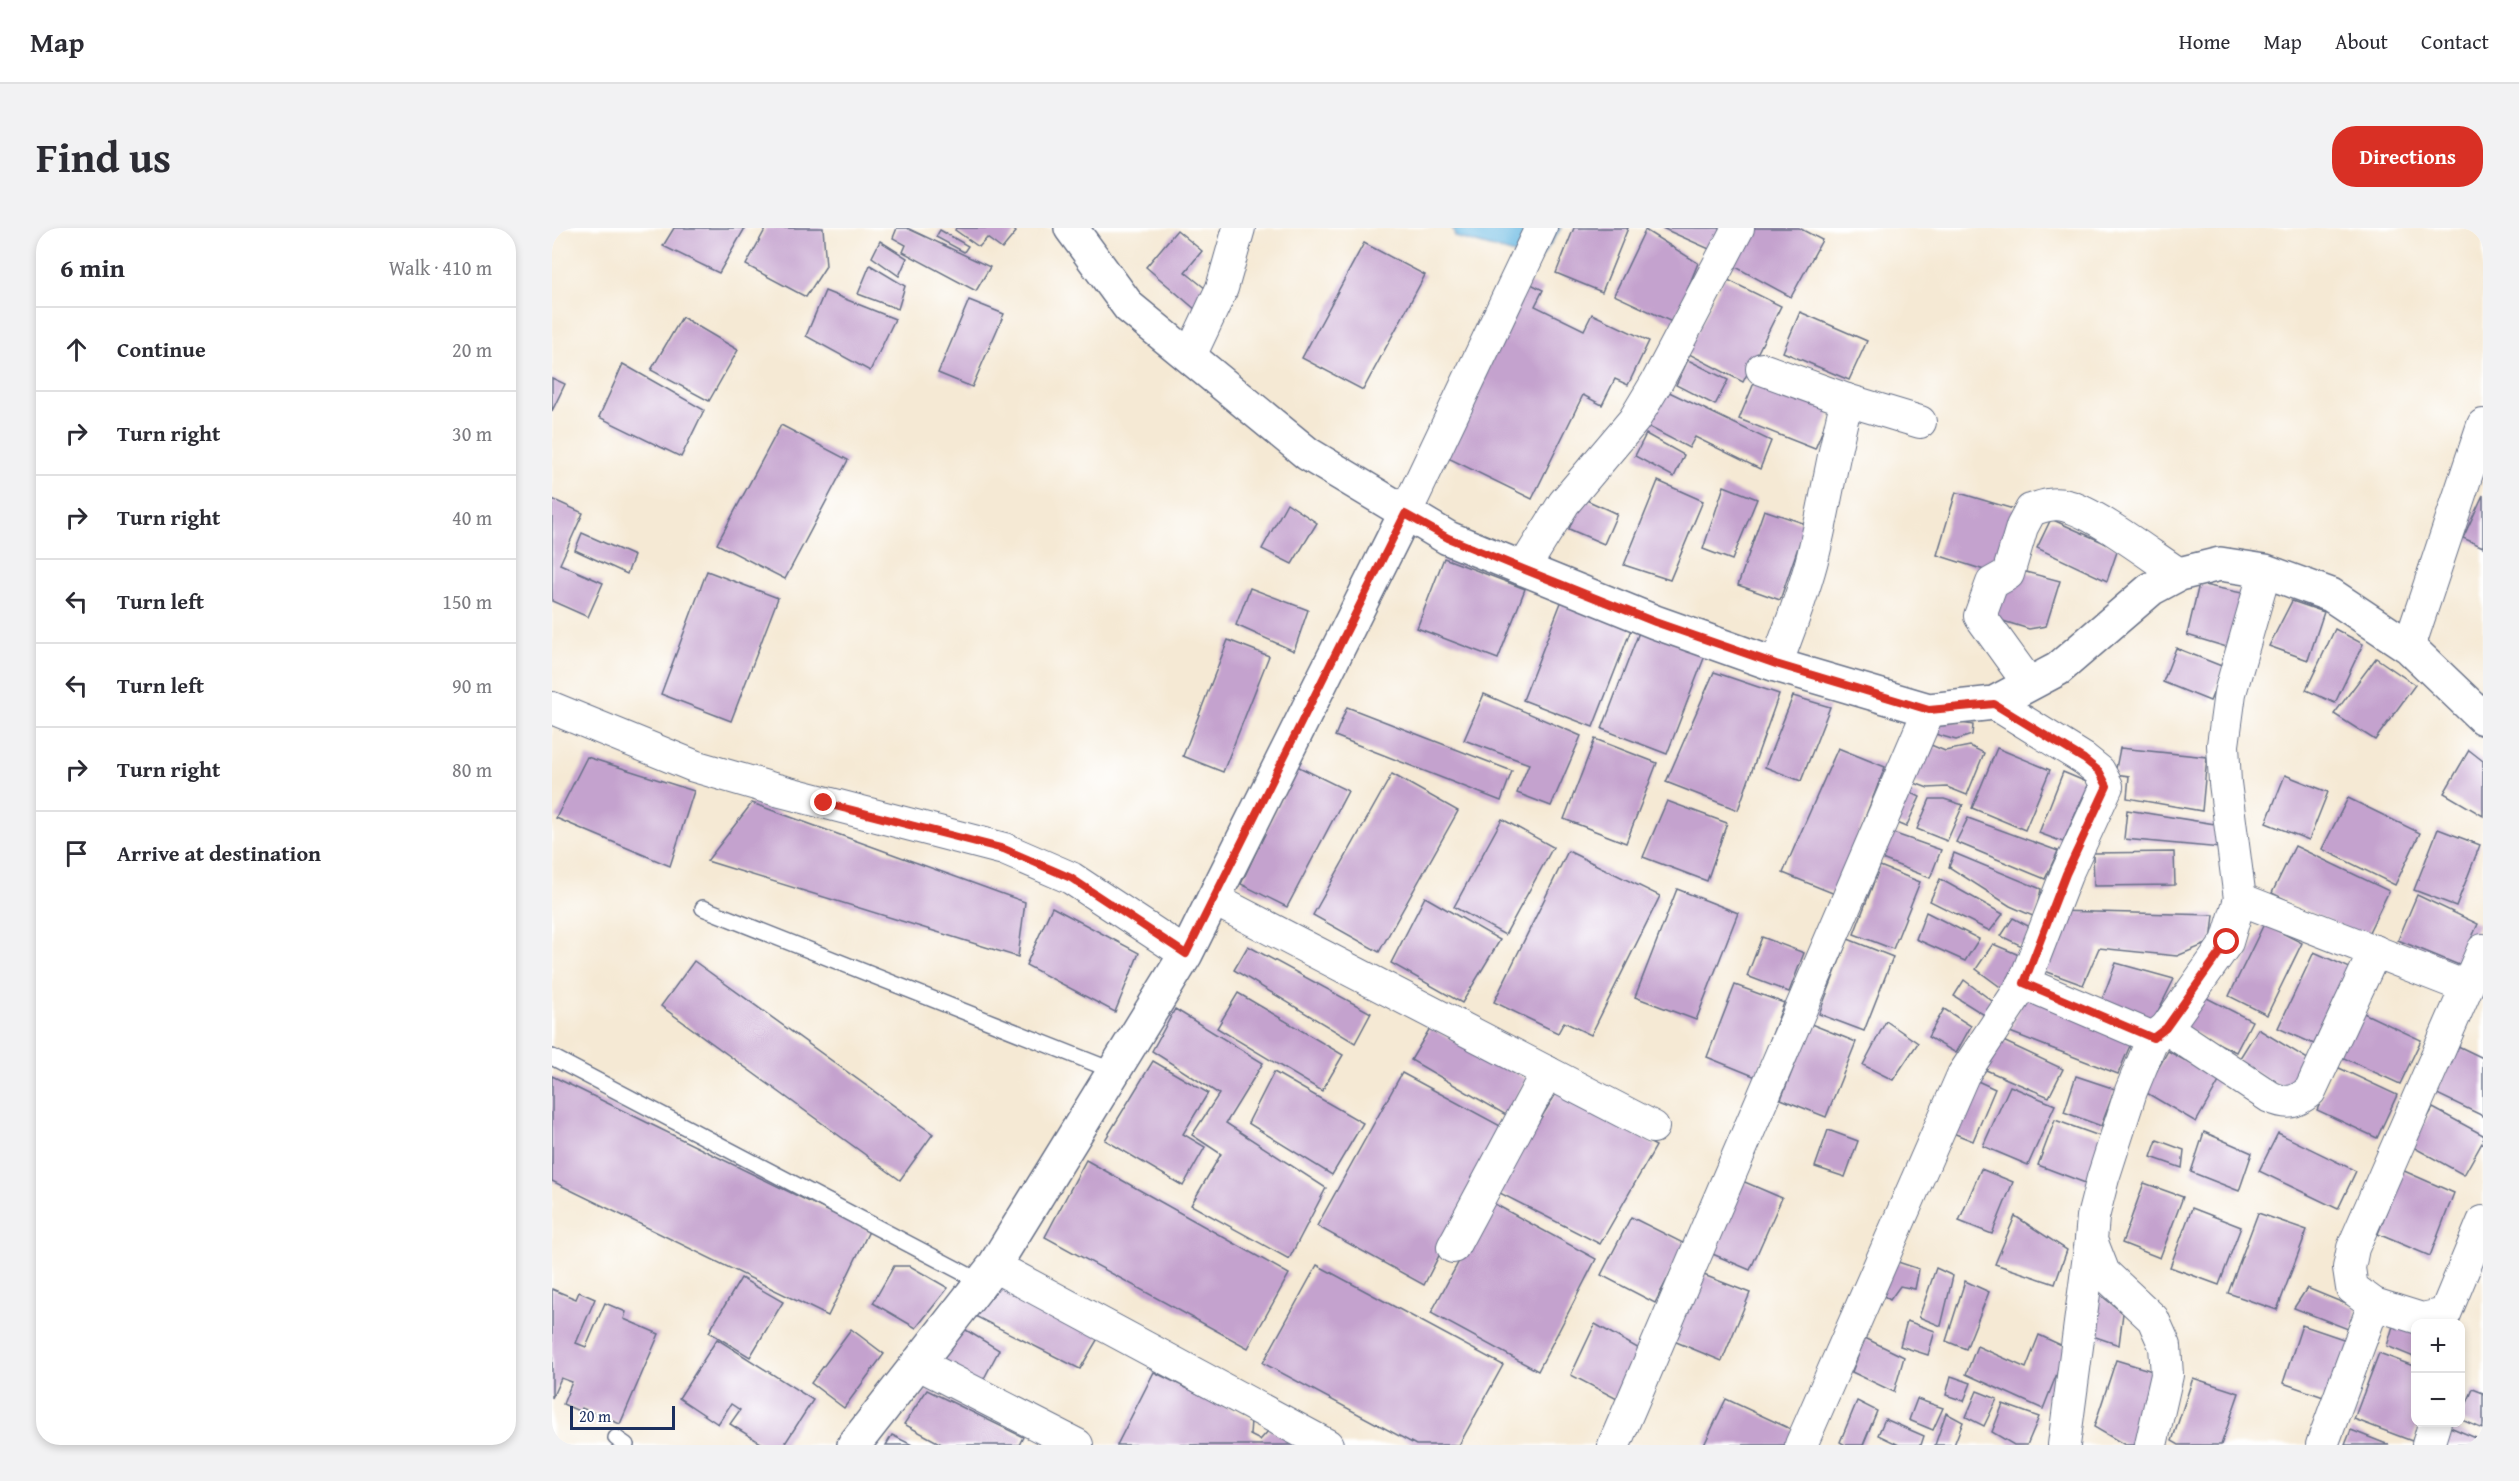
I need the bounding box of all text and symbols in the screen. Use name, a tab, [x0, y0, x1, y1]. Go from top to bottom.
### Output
text: Map	[30, 21, 84, 62]
text: Home	[2179, 26, 2230, 57]
text: Map	[2263, 26, 2302, 57]
text: About	[2335, 26, 2388, 57]
text: Contact	[2421, 26, 2489, 57]
text: Find us	[36, 126, 171, 187]
button: Directions	[2332, 126, 2483, 187]
text: 6 min	[60, 248, 125, 287]
text: Walk · 410 m	[389, 253, 492, 282]
icon: ahead	[60, 333, 93, 366]
text: Continue	[117, 333, 206, 365]
text: 20 m	[452, 335, 492, 364]
icon: right	[60, 417, 93, 450]
text: Turn right	[117, 417, 220, 449]
text: 30 m	[452, 419, 492, 448]
icon: right	[60, 501, 93, 534]
text: Turn right	[117, 501, 220, 533]
text: 40 m	[452, 503, 492, 532]
icon: left	[60, 585, 93, 618]
text: Turn left	[117, 585, 204, 617]
text: 150 m	[442, 587, 492, 616]
icon: left	[60, 669, 93, 702]
text: Turn left	[117, 669, 204, 701]
text: 90 m	[452, 671, 492, 700]
icon: right	[60, 753, 93, 786]
text: Turn right	[117, 753, 220, 785]
text: 80 m	[452, 755, 492, 784]
route end	[810, 789, 836, 815]
icon: arrive	[60, 837, 93, 870]
text: Arrive at destination	[117, 837, 321, 869]
route start	[2213, 928, 2239, 954]
map controls	[2411, 1319, 2465, 1427]
button: +	[2411, 1319, 2465, 1373]
button: −	[2411, 1373, 2465, 1427]
scale bar	[570, 1403, 675, 1430]
text: 20 m	[579, 1404, 611, 1428]

